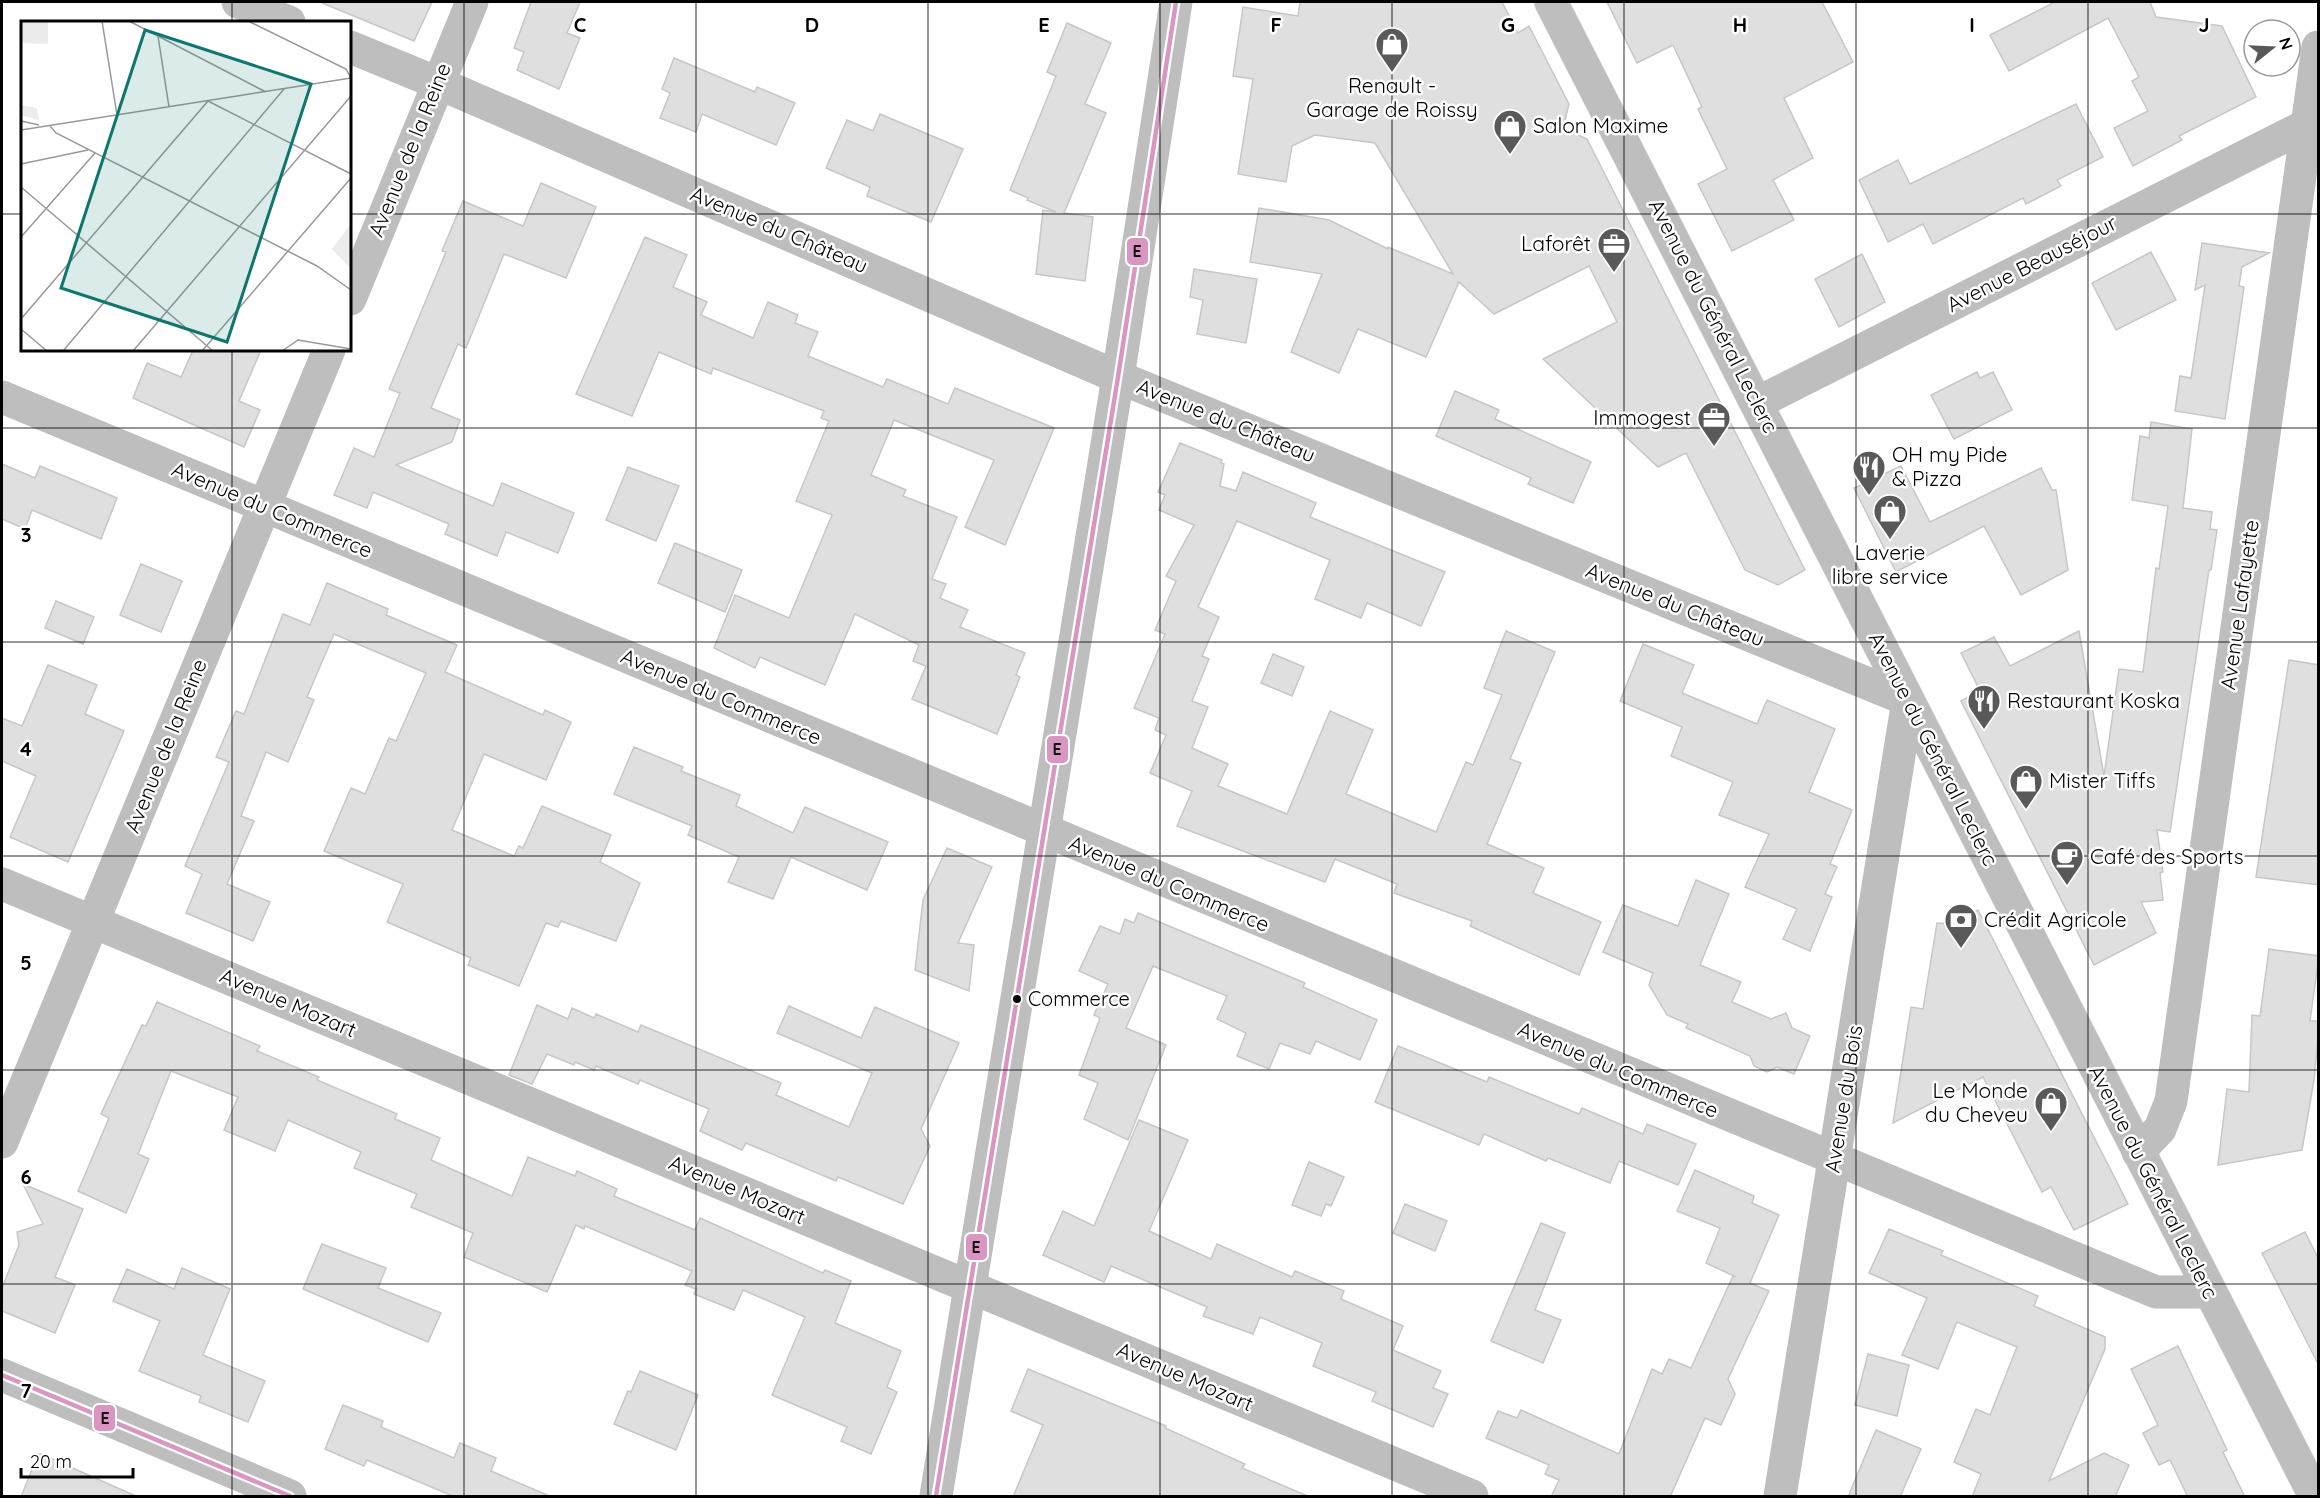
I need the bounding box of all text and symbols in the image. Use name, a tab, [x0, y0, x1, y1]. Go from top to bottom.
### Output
text: C	[574, 12, 587, 37]
text: D	[805, 12, 819, 37]
text: E	[1038, 12, 1050, 37]
text: F	[1270, 12, 1282, 37]
text: G	[1501, 12, 1515, 37]
text: H	[1733, 12, 1747, 37]
text: I	[1969, 12, 1975, 37]
text: J	[2198, 12, 2210, 37]
north arrow	[2242, 18, 2302, 78]
inset map	[21, 21, 351, 351]
shop icon: Renault - Garage de Roissy	[1374, 26, 1410, 73]
text: N	[2275, 35, 2298, 52]
street label: Avenue de la Reine	[362, 59, 456, 240]
place label: Renault - Garage de Roissy	[1306, 72, 1478, 122]
shop icon: Salon Maxime	[1492, 108, 1528, 155]
place label: Salon Maxime	[1533, 112, 1668, 138]
street label: Avenue du Château	[687, 180, 872, 278]
street label: Avenue du Général Leclerc	[1644, 194, 1784, 437]
street label: Avenue Beauséjour	[1942, 209, 2121, 317]
office icon: Laforêt	[1596, 226, 1632, 273]
place label: Laforêt	[1521, 230, 1591, 256]
line badge: E	[1126, 237, 1149, 266]
text: E	[1132, 241, 1142, 261]
street label: Avenue du Château	[1133, 372, 1319, 468]
office icon: Immogest	[1696, 400, 1732, 447]
place label: Immogest	[1593, 404, 1691, 430]
place label: OH my Pide & Pizza	[1892, 441, 2007, 491]
restaurant icon: OH my Pide & Pizza	[1851, 449, 1887, 496]
street label: Avenue du Commerce	[168, 455, 377, 563]
shop icon: Laverie libre service	[1872, 493, 1908, 540]
street label: Avenue Lafayette	[2214, 518, 2264, 692]
text: 3	[21, 522, 31, 547]
place label: Laverie libre service	[1832, 539, 1948, 589]
street label: Avenue du Château	[1582, 556, 1768, 652]
street label: Avenue du Général Leclerc	[1864, 627, 2004, 870]
street label: Avenue du Commerce	[617, 642, 826, 750]
street label: Avenue de la Reine	[118, 655, 212, 836]
restaurant icon: Restaurant Koska	[1966, 683, 2002, 730]
place label: Restaurant Koska	[2007, 687, 2180, 713]
line badge: E	[1046, 735, 1069, 764]
text: 4	[20, 736, 32, 761]
text: E	[1052, 739, 1062, 759]
shop icon: Mister Tiffs	[2008, 763, 2044, 810]
place label: Mister Tiffs	[2049, 767, 2156, 793]
street label: Avenue du Commerce	[1065, 829, 1274, 937]
cafe icon: Café des Sports	[2049, 839, 2085, 886]
place label: Café des Sports	[2090, 843, 2244, 869]
bank icon: Crédit Agricole	[1943, 902, 1979, 949]
place label: Crédit Agricole	[1984, 906, 2127, 932]
text: 5	[20, 950, 32, 975]
street label: Avenue Mozart	[216, 962, 360, 1042]
place label: Commerce	[1028, 986, 1130, 1011]
marker: Commerce	[1011, 993, 1023, 1005]
street label: Avenue du Commerce	[1514, 1015, 1723, 1123]
street label: Avenue du Bois	[1819, 1023, 1868, 1174]
street label: Avenue du Général Leclerc	[2084, 1060, 2224, 1303]
place label: Le Monde du Cheveu	[1925, 1077, 2028, 1127]
shop icon: Le Monde du Cheveu	[2033, 1085, 2069, 1132]
street label: Avenue Mozart	[665, 1149, 809, 1229]
text: 6	[20, 1164, 32, 1189]
line badge: E	[965, 1233, 988, 1261]
text: E	[971, 1237, 981, 1257]
street label: Avenue Mozart	[1113, 1336, 1257, 1416]
text: 7	[21, 1378, 32, 1403]
line badge: E	[93, 1404, 116, 1432]
text: E	[100, 1408, 110, 1428]
scale bar	[21, 1441, 134, 1479]
text: 20 m	[30, 1450, 72, 1473]

